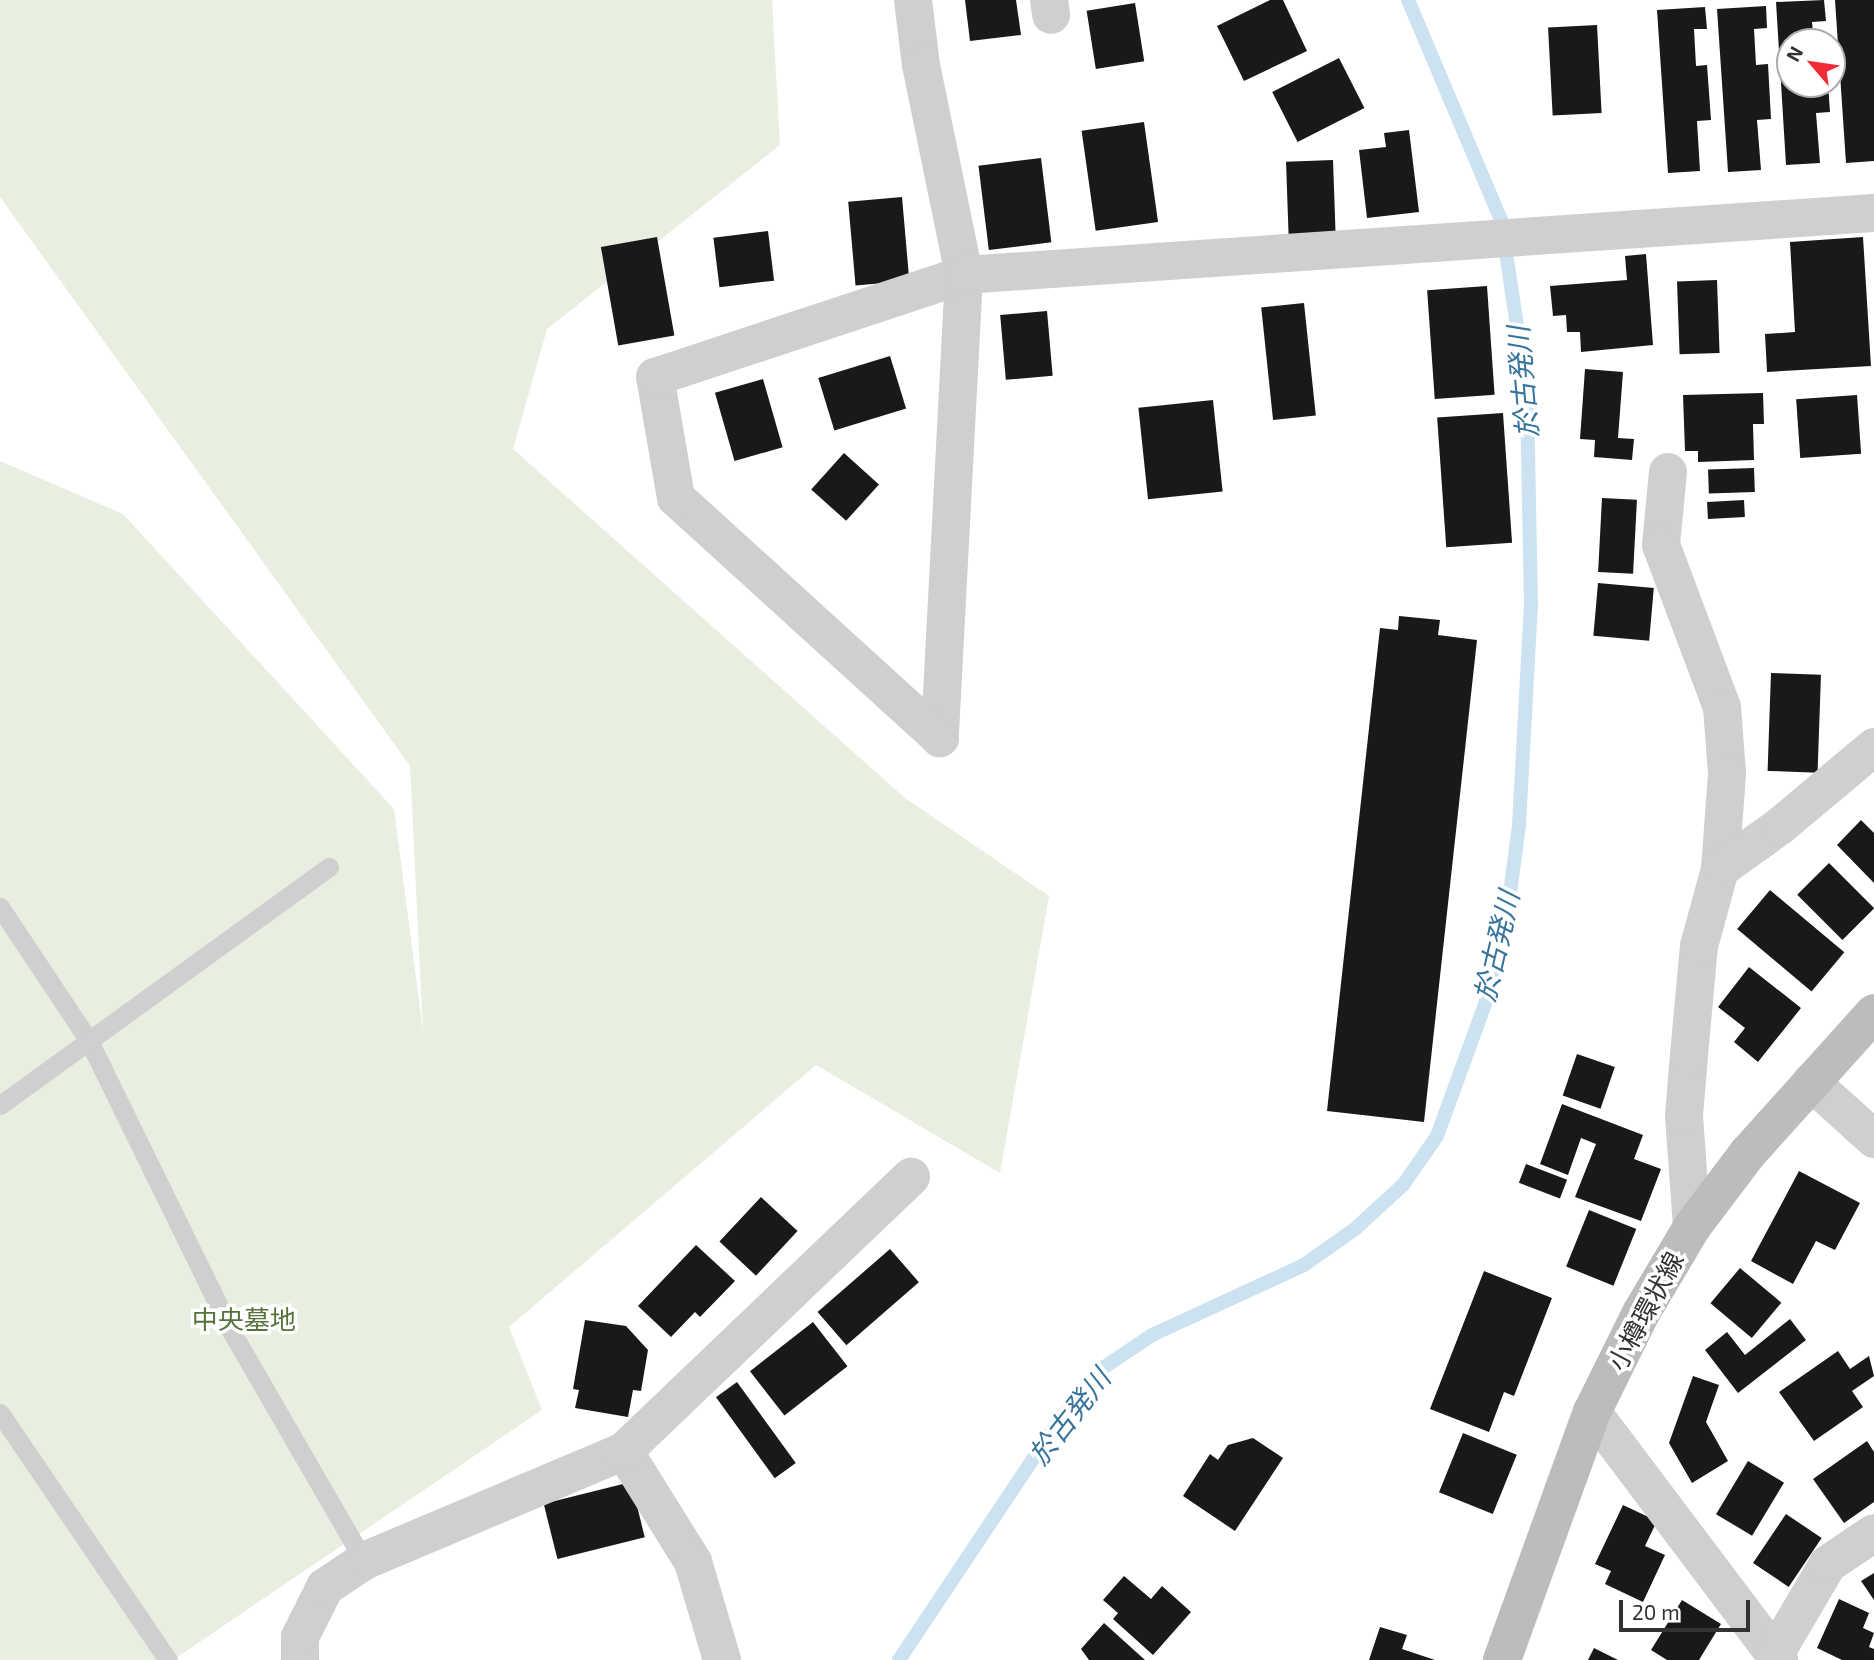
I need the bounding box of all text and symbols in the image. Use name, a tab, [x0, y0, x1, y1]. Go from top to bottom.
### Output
north arrow	[1776, 28, 1846, 98]
text: N	[1781, 42, 1807, 65]
water label: 於古発川	[1500, 325, 1544, 439]
water label: 於古発川	[1467, 888, 1525, 1004]
street label: 小樽環状線	[1601, 1246, 1689, 1376]
park label: 中央墓地	[192, 1303, 296, 1335]
water label: 於古発川	[1021, 1362, 1117, 1470]
scale bar	[1622, 1586, 1753, 1630]
text: 20 m	[1632, 1599, 1680, 1624]

